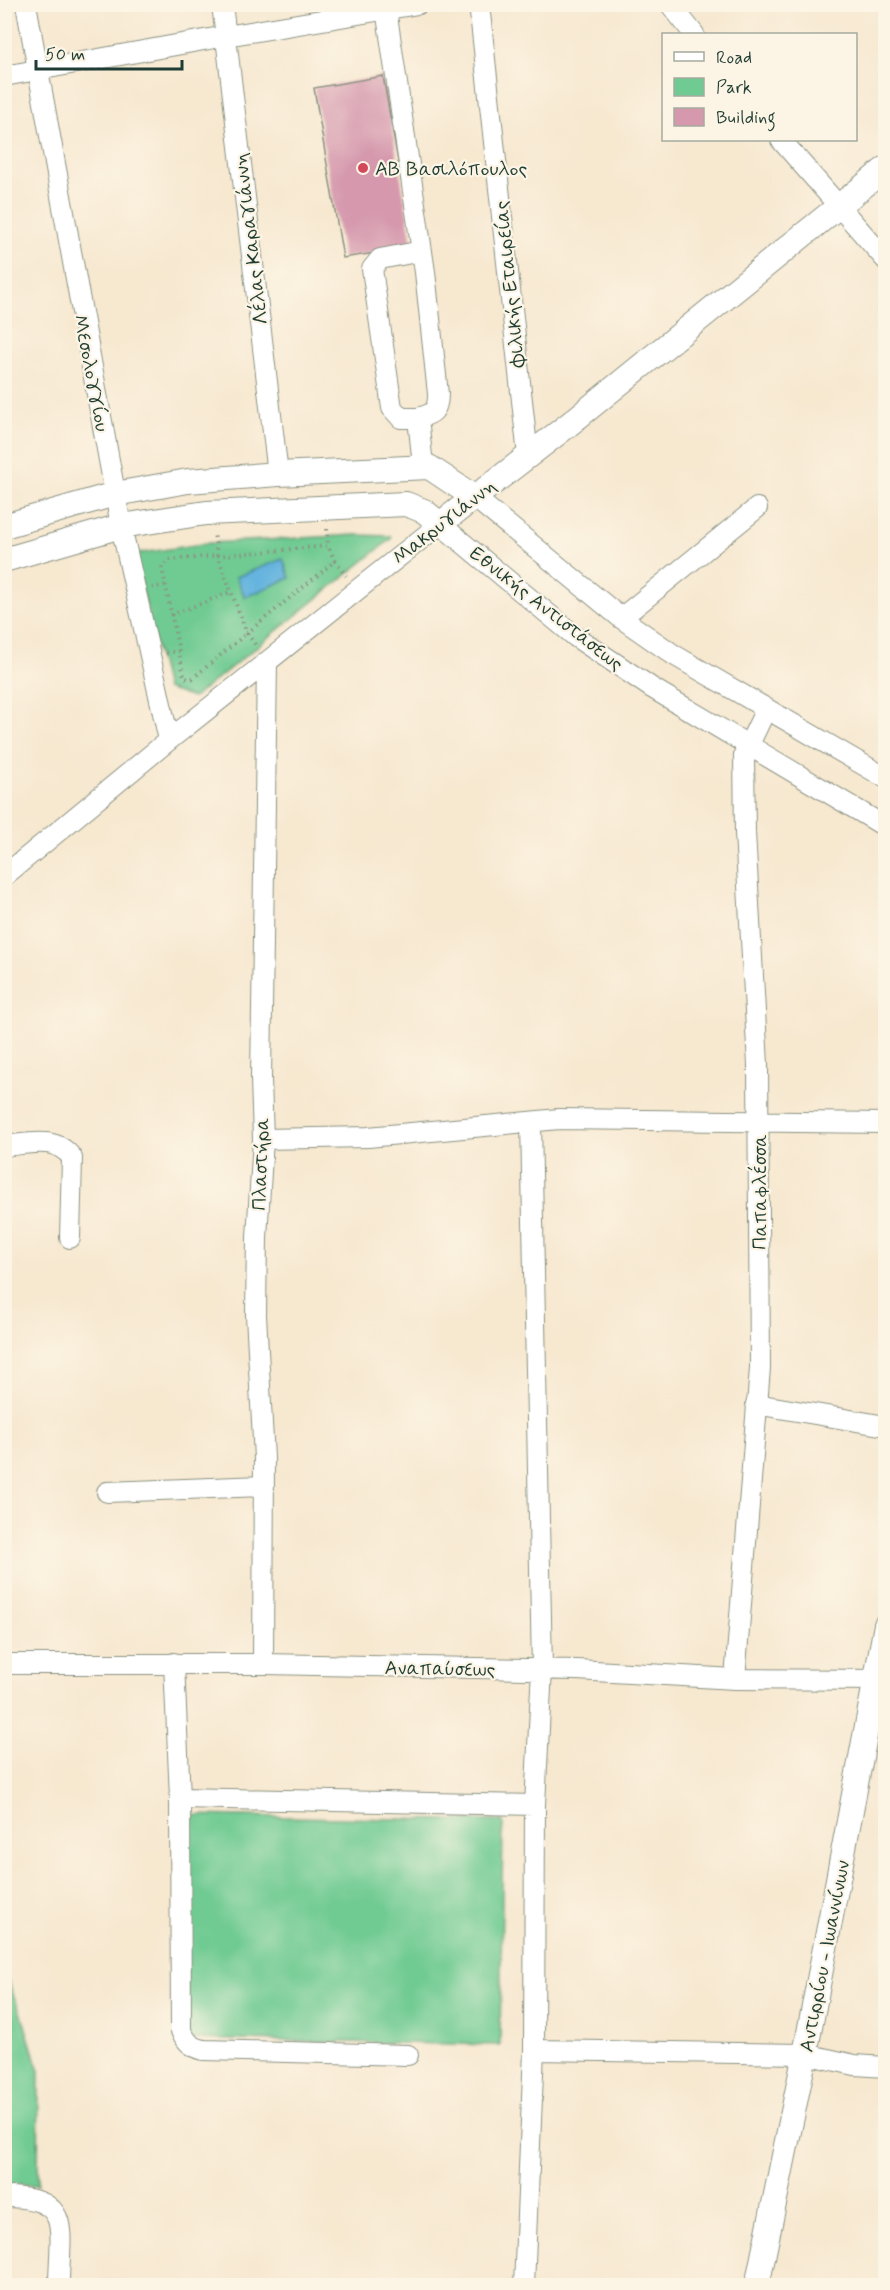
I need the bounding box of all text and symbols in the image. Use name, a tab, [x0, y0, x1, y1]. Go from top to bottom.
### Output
scale bar	[36, 33, 182, 71]
legend	[662, 33, 857, 141]
text: 50 m	[45, 43, 85, 67]
text: Road	[716, 46, 752, 70]
text: Park	[716, 76, 752, 100]
text: Building	[716, 106, 776, 132]
street label: Λέλας Καραγιάννη	[228, 151, 275, 326]
place label: ΑΒ Βασιλόπουλος	[375, 156, 528, 183]
marker: ΑΒ Βασιλόπουλος	[356, 161, 370, 175]
street label: Φιλικής Εταιρείας	[488, 199, 533, 369]
street label: Μεσολογγίου	[66, 312, 115, 434]
street label: Μακρυγιάννη	[387, 473, 503, 571]
street label: Εθνικής Αντιστάσεως	[464, 541, 629, 678]
street label: Πλαστήρα	[246, 1117, 277, 1211]
street label: Παπαφλέσσα	[747, 1134, 774, 1250]
street label: Αναπαύσεως	[384, 1655, 496, 1684]
street label: Αντιρρίου - Ιωαννίνων	[794, 1858, 857, 2054]

